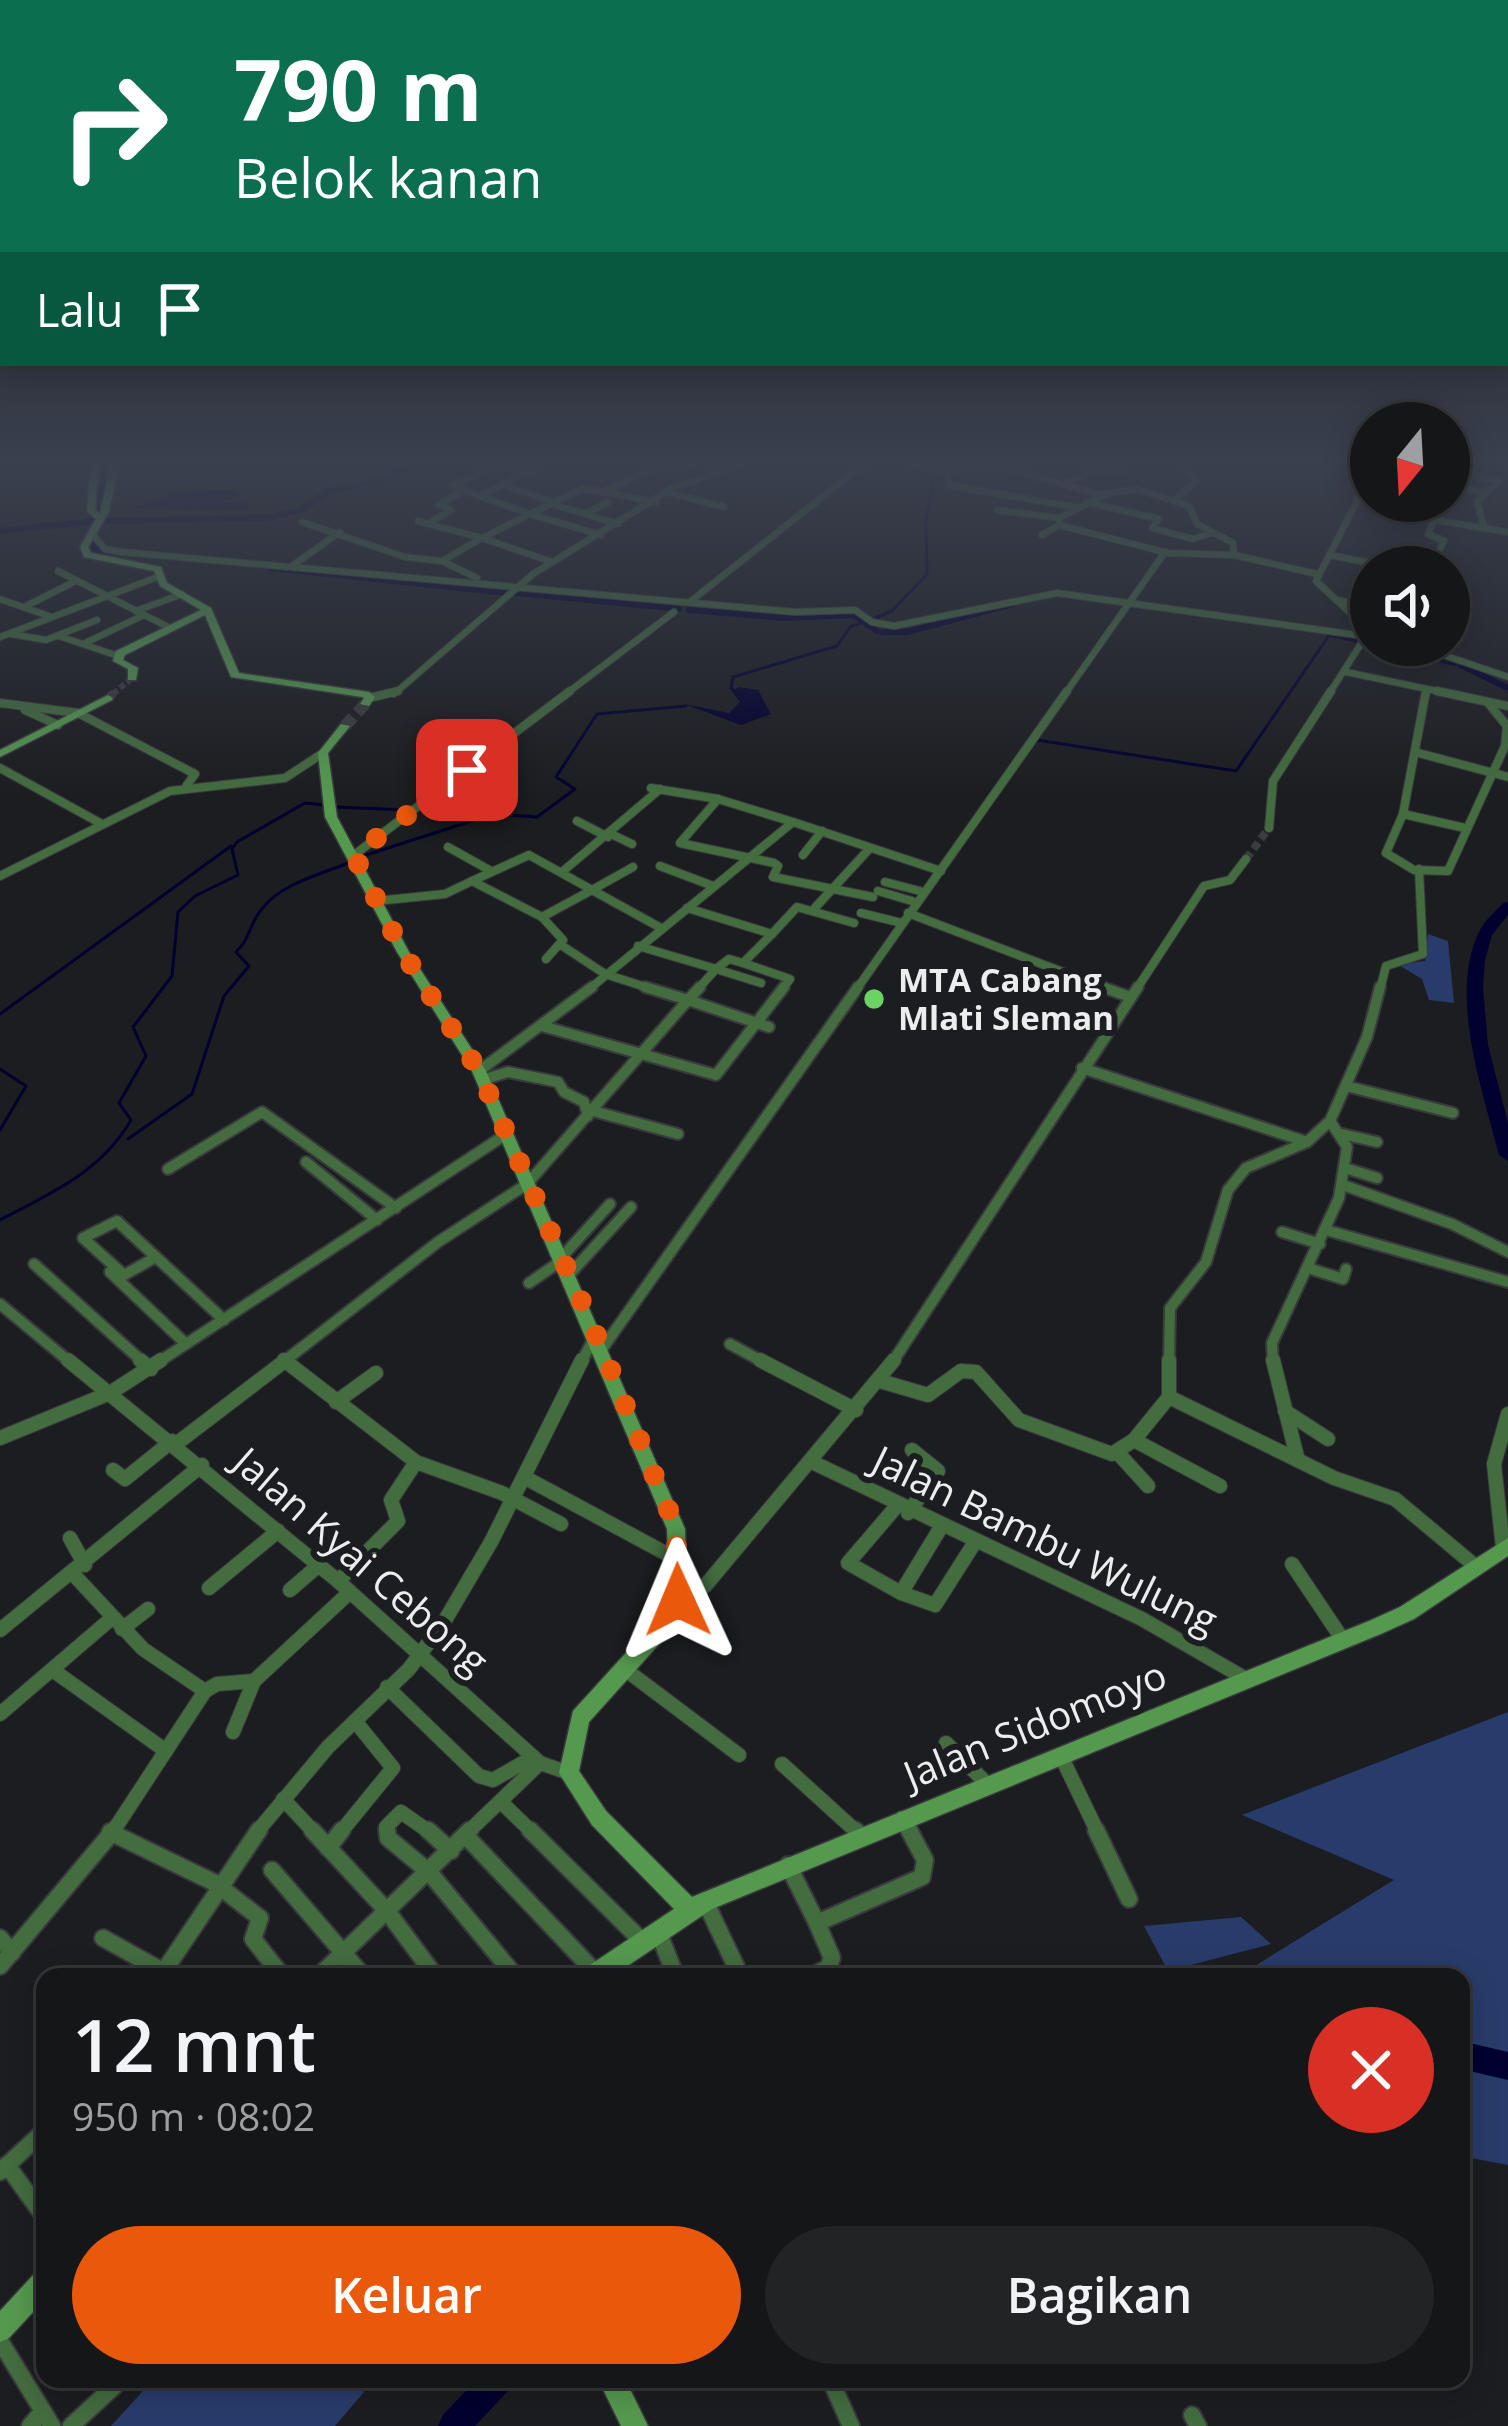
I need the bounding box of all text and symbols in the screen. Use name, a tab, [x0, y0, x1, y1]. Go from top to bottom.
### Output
text: 790 m	[234, 31, 482, 146]
icon: right	[36, 48, 192, 204]
text: Belok kanan	[234, 140, 542, 214]
icon: arrive	[147, 276, 213, 342]
text: Lalu	[36, 279, 123, 340]
north arrow	[1350, 402, 1470, 522]
map controls	[1350, 402, 1470, 666]
button: sound	[1350, 546, 1470, 666]
pin	[416, 719, 518, 821]
icon: arrive	[434, 737, 500, 803]
place label: MTA Cabang Mlati Sleman	[898, 957, 1114, 1040]
marker: MTA Cabang Mlati Sleman	[861, 986, 887, 1012]
street label: Jalan Bambu Wulung	[861, 1430, 1227, 1645]
street label: Jalan Kyai Cebong	[220, 1432, 501, 1685]
position arrow	[615, 1537, 741, 1663]
street label: Jalan Sidomoyo	[892, 1647, 1174, 1802]
text: 12 mnt	[72, 1995, 316, 2093]
button: close	[1308, 2007, 1434, 2133]
text: 950 m · 08:02	[72, 2089, 315, 2142]
button: Keluar	[72, 2226, 741, 2364]
button: Bagikan	[765, 2226, 1434, 2364]

